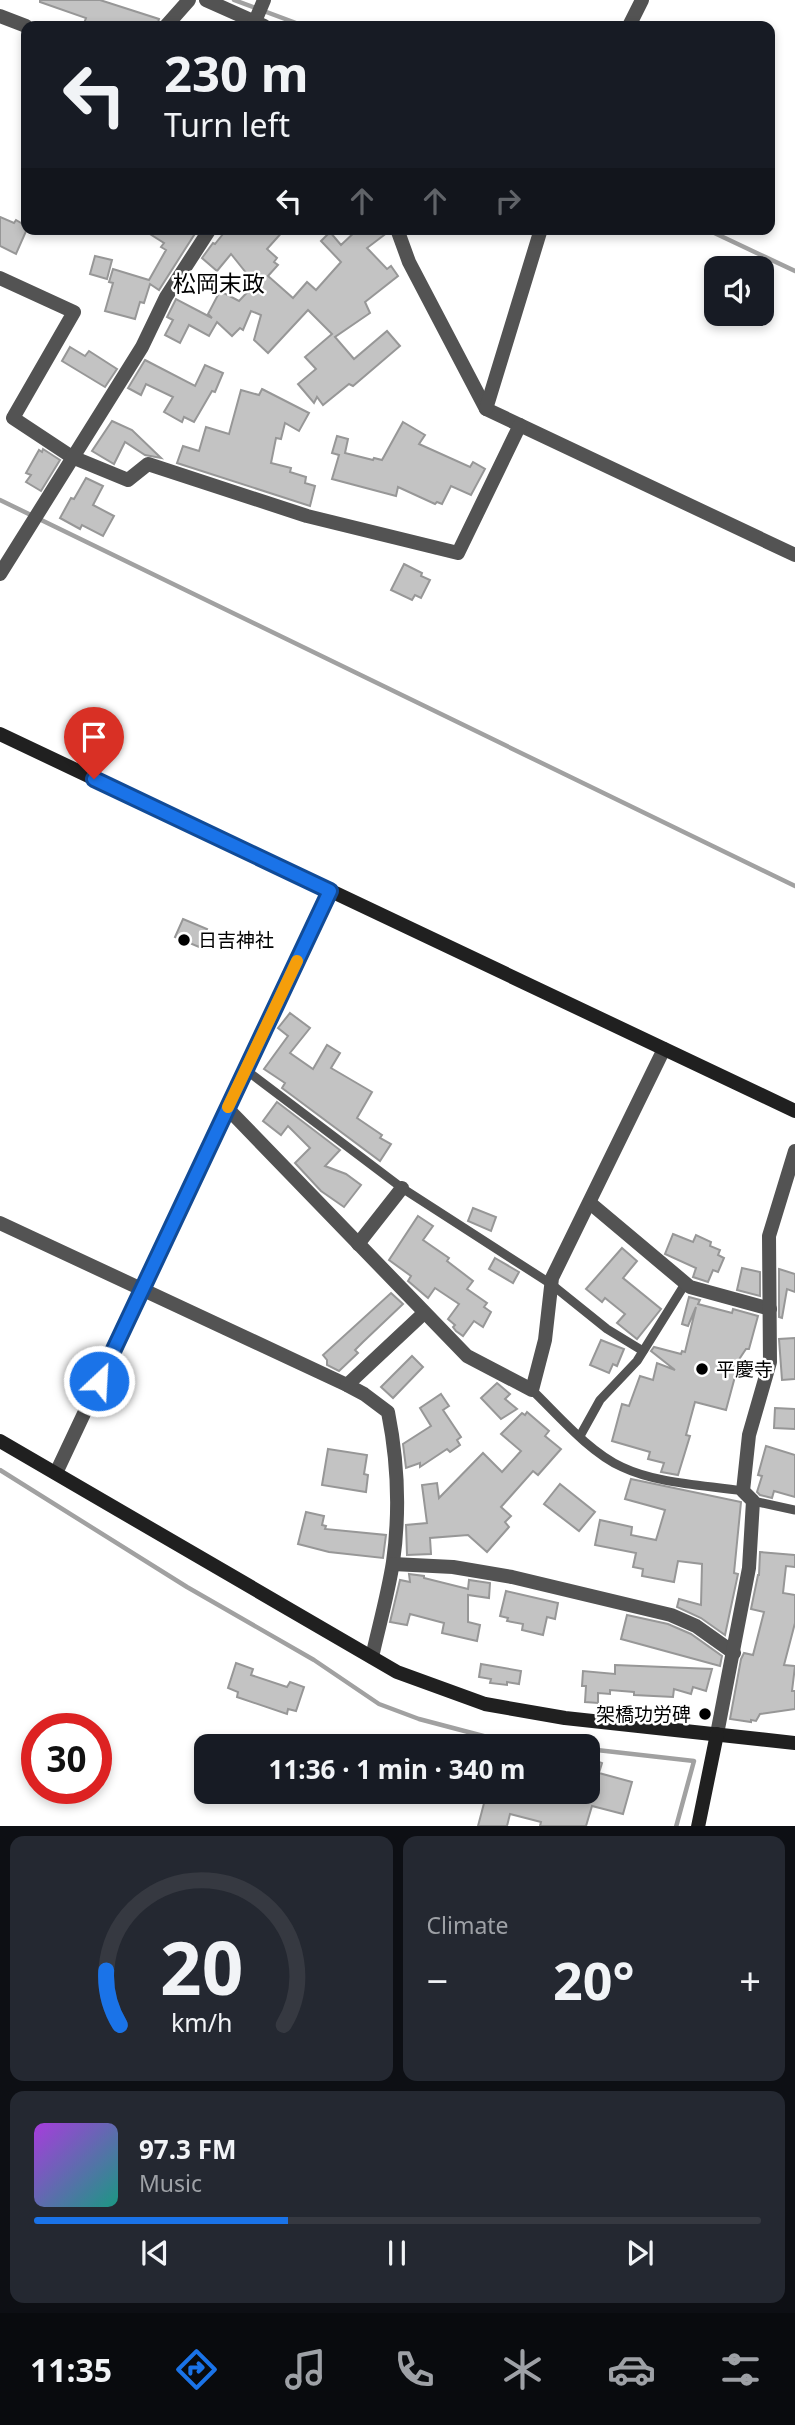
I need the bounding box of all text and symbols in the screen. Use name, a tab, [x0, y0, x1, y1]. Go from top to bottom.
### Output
text: 230 m	[164, 40, 309, 106]
icon: left	[49, 49, 140, 140]
text: Turn left	[164, 103, 290, 146]
icon: left	[270, 182, 308, 220]
icon: ahead	[343, 182, 381, 220]
icon: ahead	[416, 182, 454, 220]
icon: right	[489, 182, 527, 220]
map controls	[704, 256, 774, 326]
button: sound	[704, 256, 774, 326]
district label: 松岡末政	[173, 267, 265, 299]
pin	[64, 707, 124, 779]
icon: arrive	[75, 718, 113, 756]
place label: 日吉神社	[198, 927, 274, 953]
marker: 日吉神社	[176, 932, 192, 948]
position arrow	[62, 1344, 136, 1418]
place label: 平慶寺	[716, 1356, 773, 1382]
marker: 平慶寺	[694, 1361, 710, 1377]
place label: 架橋功労碑	[596, 1701, 691, 1727]
marker: 架橋功労碑	[697, 1706, 713, 1722]
speed limit sign: 30	[21, 1713, 112, 1804]
text: 11:36 · 1 min · 340 m	[269, 1751, 525, 1787]
text: Climate	[427, 1909, 509, 1941]
text: 20	[160, 1917, 243, 2016]
text: 20°	[553, 1944, 635, 2015]
text: −	[427, 1954, 448, 2006]
text: +	[739, 1954, 761, 2006]
text: km/h	[170, 2004, 232, 2038]
text: 97.3 FM	[139, 2131, 236, 2167]
text: Music	[139, 2167, 202, 2199]
icon: previous	[136, 2234, 174, 2272]
icon: pause	[378, 2234, 416, 2272]
icon: next	[621, 2234, 659, 2272]
icon: directions	[172, 2345, 221, 2394]
icon: music	[281, 2345, 330, 2394]
icon: phone	[390, 2345, 439, 2394]
icon: climate	[498, 2345, 547, 2394]
icon: car	[607, 2345, 656, 2394]
icon: filters	[716, 2345, 765, 2394]
text: 11:35	[30, 2348, 112, 2391]

